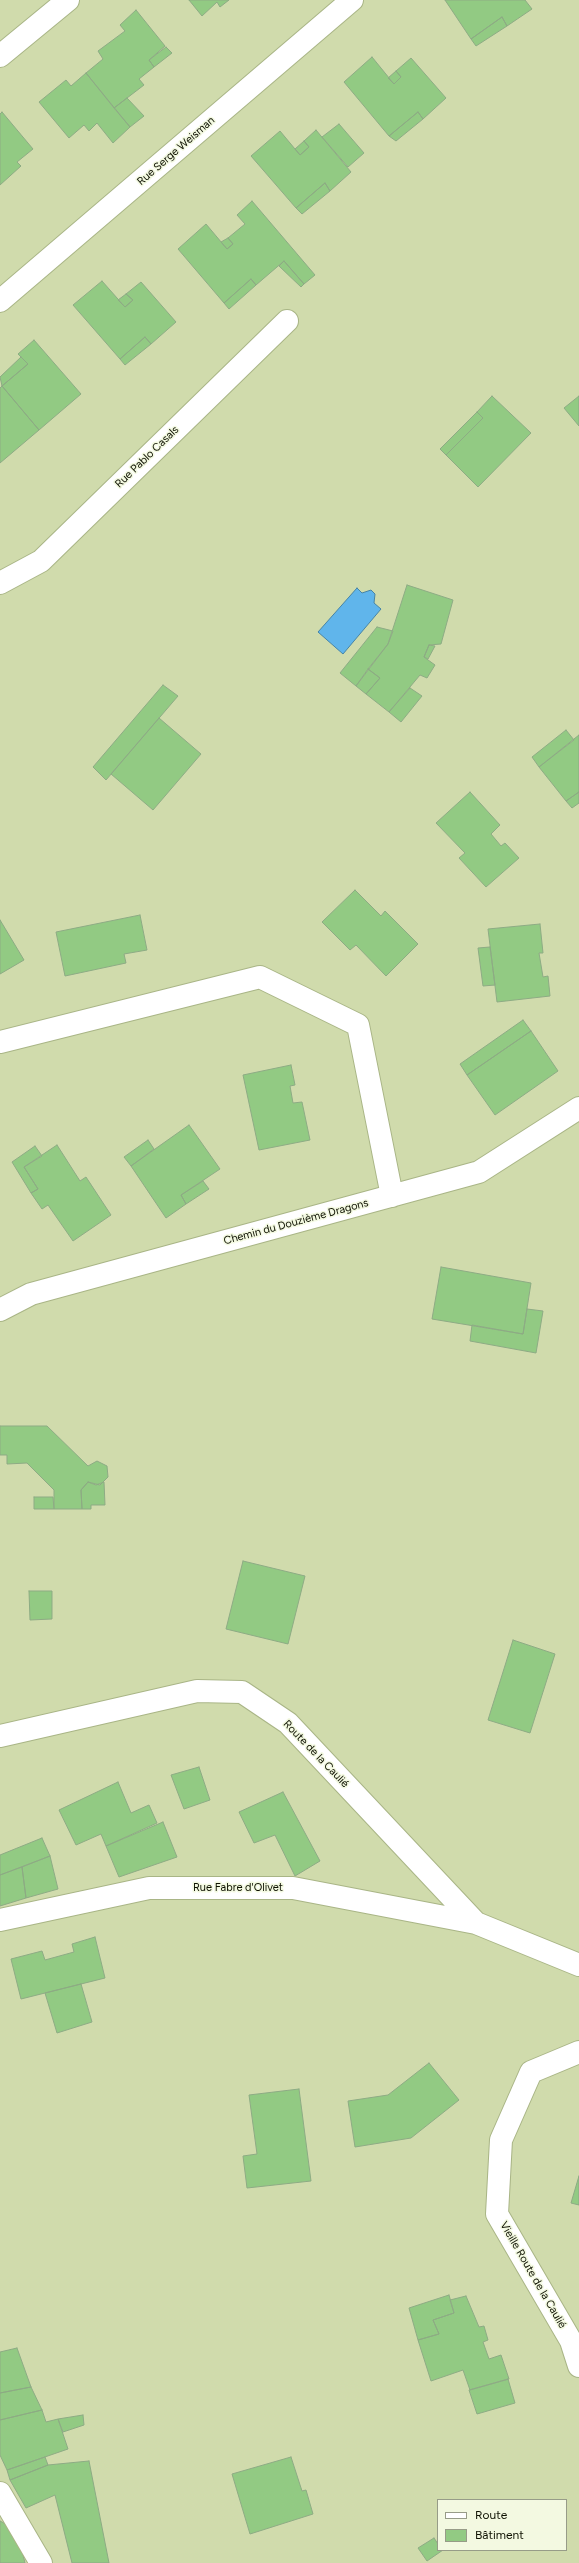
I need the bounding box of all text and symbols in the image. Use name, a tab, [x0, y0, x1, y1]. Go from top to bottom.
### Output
street label: Rue Serge Weisman	[135, 114, 217, 188]
street label: Rue Pablo Casals	[112, 423, 182, 491]
street label: Chemin du Douzième Dragons	[222, 1196, 370, 1248]
street label: Route de la Caulié	[280, 1717, 352, 1791]
street label: Rue Fabre d'Olivet	[193, 1881, 283, 1895]
street label: Vieille Route de la Caulié	[497, 2219, 569, 2331]
legend	[437, 2499, 567, 2551]
text: Route	[475, 2508, 507, 2522]
text: Bâtiment	[475, 2528, 524, 2542]

